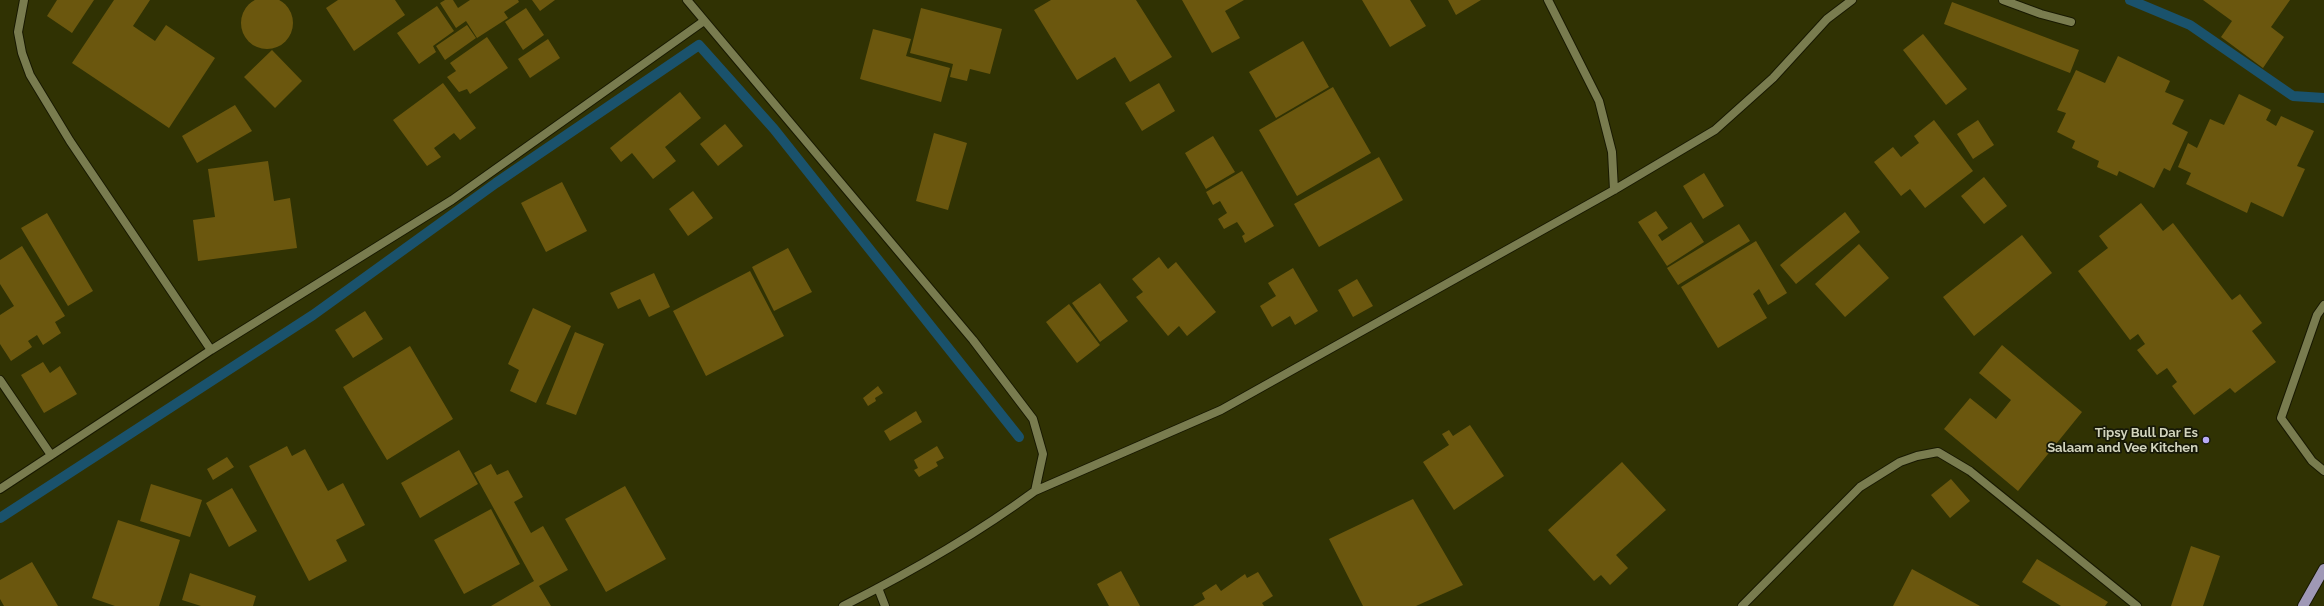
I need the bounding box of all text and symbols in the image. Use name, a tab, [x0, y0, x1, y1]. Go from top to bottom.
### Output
place label: Tipsy Bull Dar Es Salaam and Vee Kitchen	[2047, 425, 2198, 456]
marker: Tipsy Bull Dar Es Salaam and Vee Kitchen	[2201, 435, 2211, 445]

